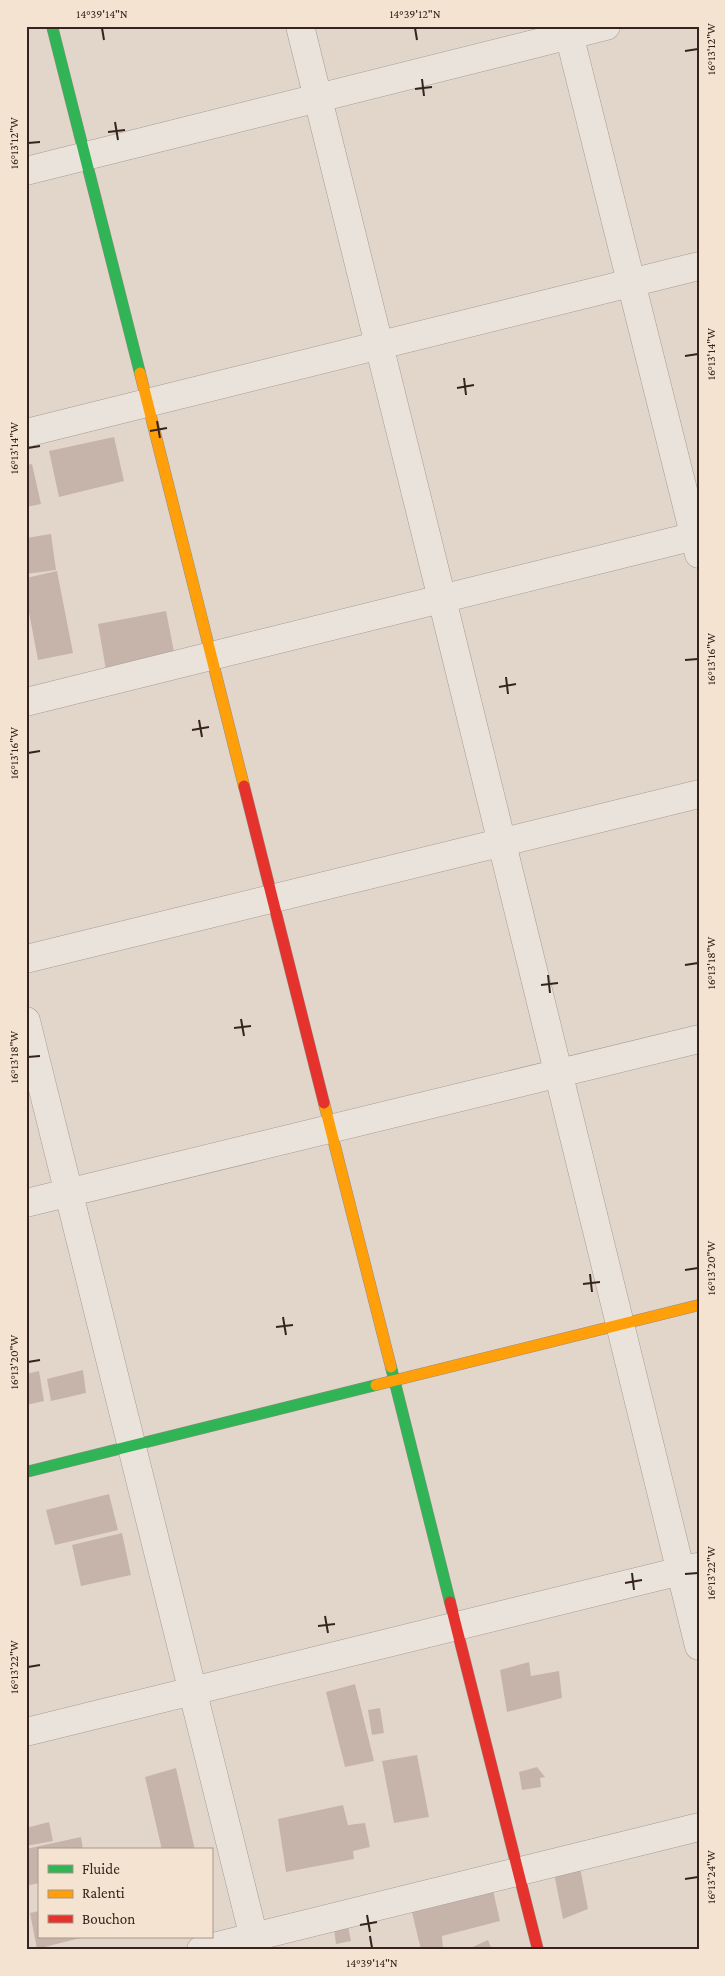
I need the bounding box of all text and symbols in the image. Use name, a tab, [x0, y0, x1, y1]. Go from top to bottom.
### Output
text: 14°39'14"N	[76, 7, 128, 21]
text: 14°39'12"N	[389, 7, 441, 21]
text: 16°13'12"W	[704, 23, 718, 75]
text: 16°13'12"W	[7, 117, 21, 169]
text: 16°13'14"W	[704, 328, 718, 380]
text: 16°13'14"W	[7, 422, 21, 474]
text: 16°13'16"W	[704, 633, 718, 685]
text: 16°13'16"W	[7, 727, 21, 779]
text: 16°13'18"W	[704, 937, 718, 989]
text: 16°13'18"W	[7, 1031, 21, 1083]
text: 16°13'20"W	[704, 1241, 718, 1295]
text: 16°13'20"W	[7, 1335, 21, 1389]
text: 16°13'22"W	[704, 1546, 718, 1600]
text: 16°13'22"W	[7, 1640, 21, 1694]
legend	[38, 1848, 212, 1938]
text: 16°13'24"W	[704, 1850, 718, 1904]
text: Fluide	[82, 1861, 120, 1877]
text: Ralenti	[82, 1885, 125, 1901]
text: Bouchon	[82, 1911, 135, 1927]
text: 14°39'14"N	[346, 1956, 398, 1970]

